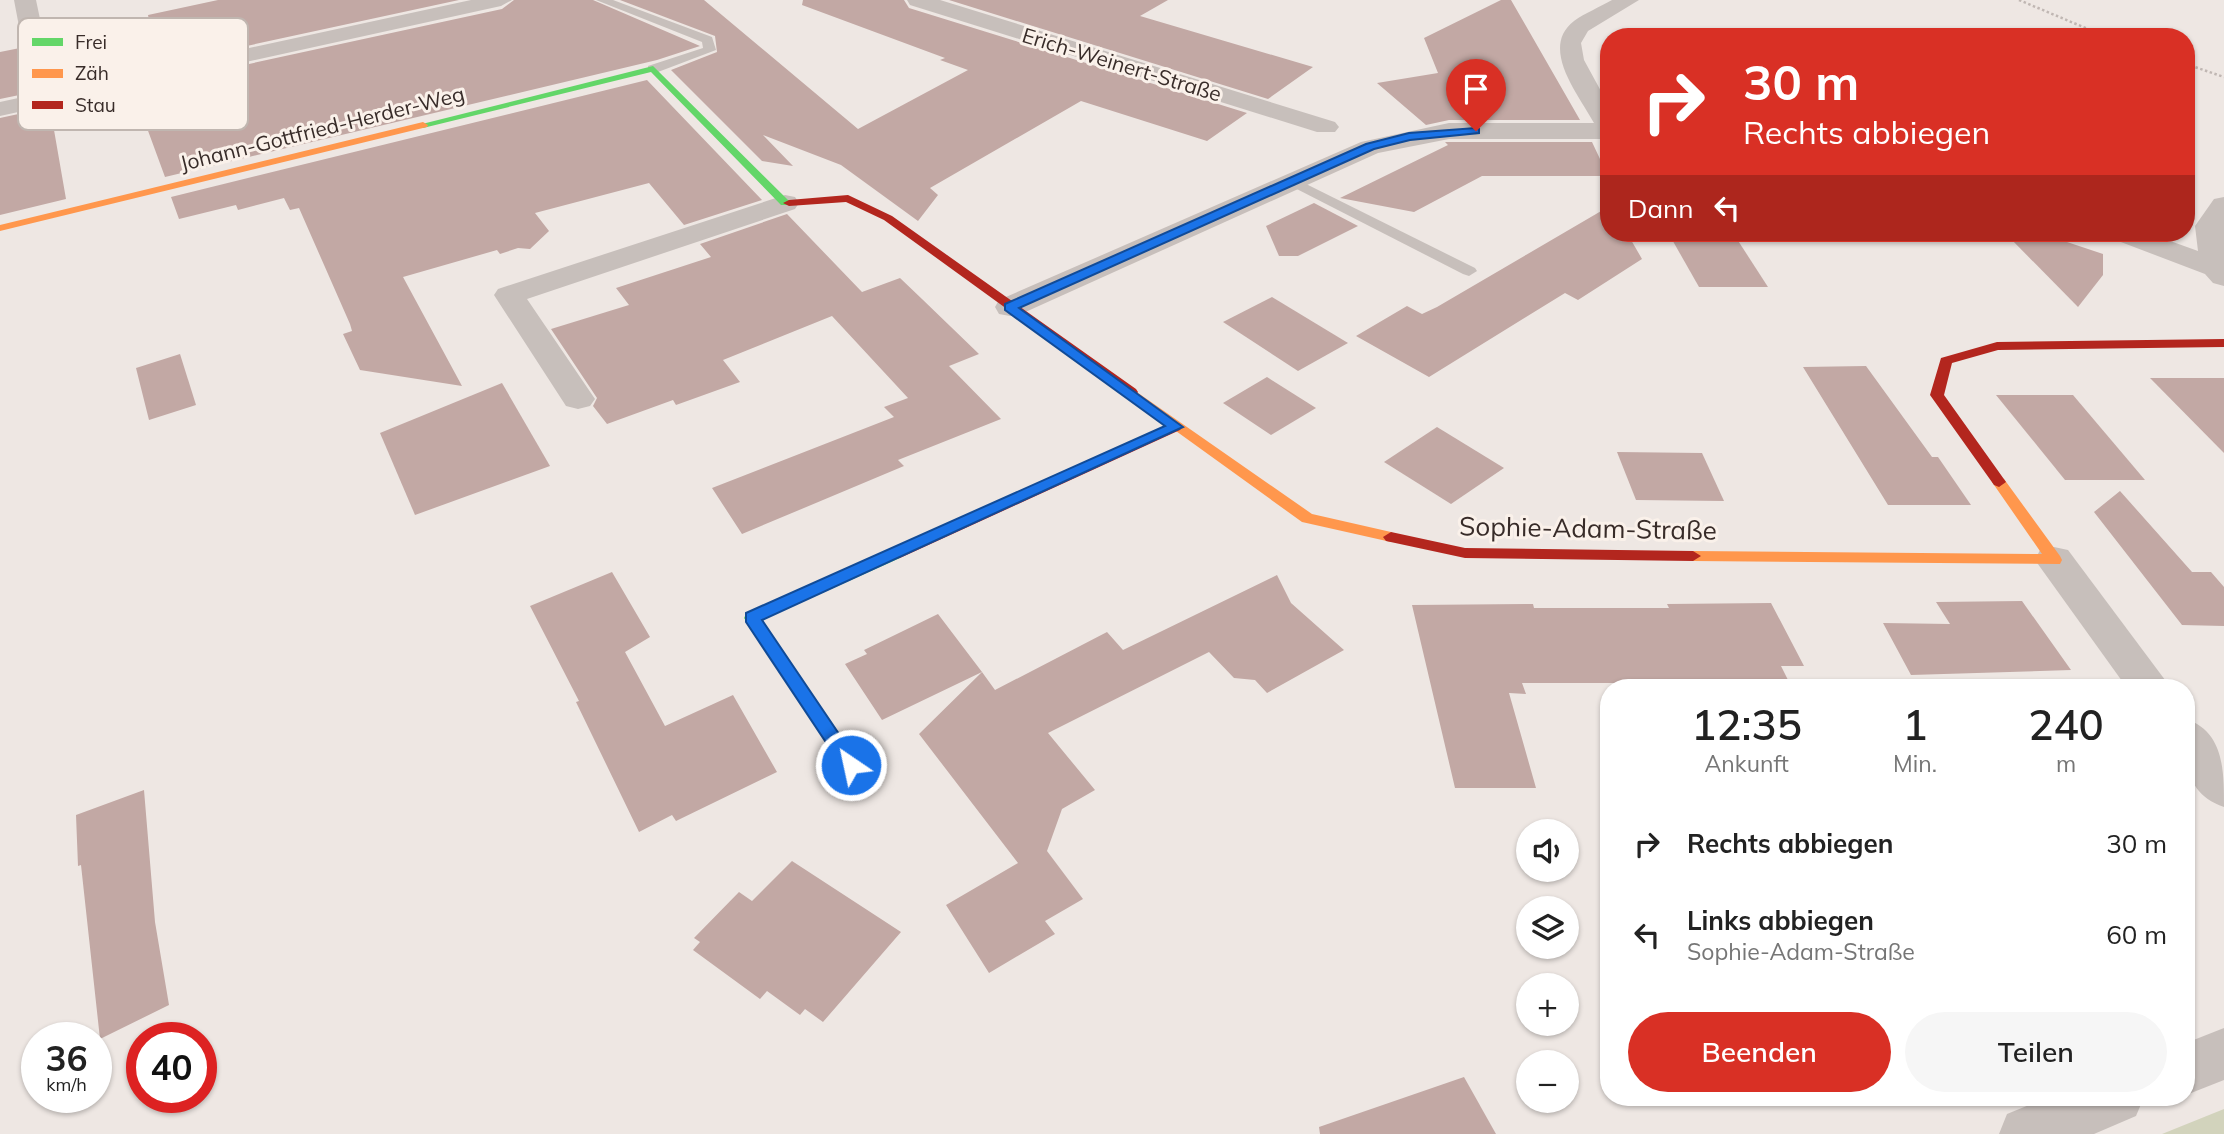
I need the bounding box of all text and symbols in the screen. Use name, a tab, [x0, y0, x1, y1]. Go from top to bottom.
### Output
legend	[18, 18, 248, 130]
street label: Erich-Weinert-Straße	[1019, 21, 1225, 107]
text: Frei	[75, 30, 107, 54]
text: 30 m	[1743, 51, 1859, 112]
icon: right	[1628, 56, 1719, 147]
pin	[1446, 59, 1506, 131]
text: Zäh	[75, 61, 109, 85]
icon: arrive	[1457, 70, 1495, 108]
street label: Johann-Gottfried-Herder-Weg	[177, 80, 467, 176]
text: Stau	[75, 93, 116, 117]
text: Rechts abbiegen	[1743, 112, 1990, 152]
icon: left	[1708, 189, 1746, 227]
text: Dann	[1628, 192, 1694, 225]
street label: Sophie-Adam-Straße	[1459, 509, 1717, 547]
text: 12:35	[1691, 698, 1802, 751]
text: 1	[1902, 698, 1928, 751]
text: 240	[2028, 698, 2104, 751]
position arrow	[814, 728, 888, 802]
text: Ankunft	[1704, 749, 1789, 778]
text: Min.	[1893, 749, 1937, 778]
text: m	[2056, 749, 2076, 778]
map controls	[1516, 819, 1579, 1113]
button: sound	[1516, 819, 1579, 882]
icon: right	[1628, 825, 1666, 863]
text: Rechts abbiegen	[1687, 827, 1893, 860]
text: 30 m	[2106, 827, 2167, 860]
button: layers	[1516, 896, 1579, 959]
text: Links abbiegen	[1687, 904, 1874, 937]
icon: left	[1628, 916, 1666, 954]
text: 60 m	[2106, 918, 2167, 951]
text: Sophie-Adam-Straße	[1687, 937, 1915, 966]
button: +	[1516, 973, 1579, 1036]
button: Beenden	[1628, 1012, 1891, 1092]
button: Teilen	[1905, 1012, 2167, 1092]
speed limit sign: 40	[126, 1022, 217, 1113]
text: 36	[45, 1036, 88, 1080]
button: −	[1516, 1050, 1579, 1113]
text: km/h	[46, 1073, 87, 1096]

